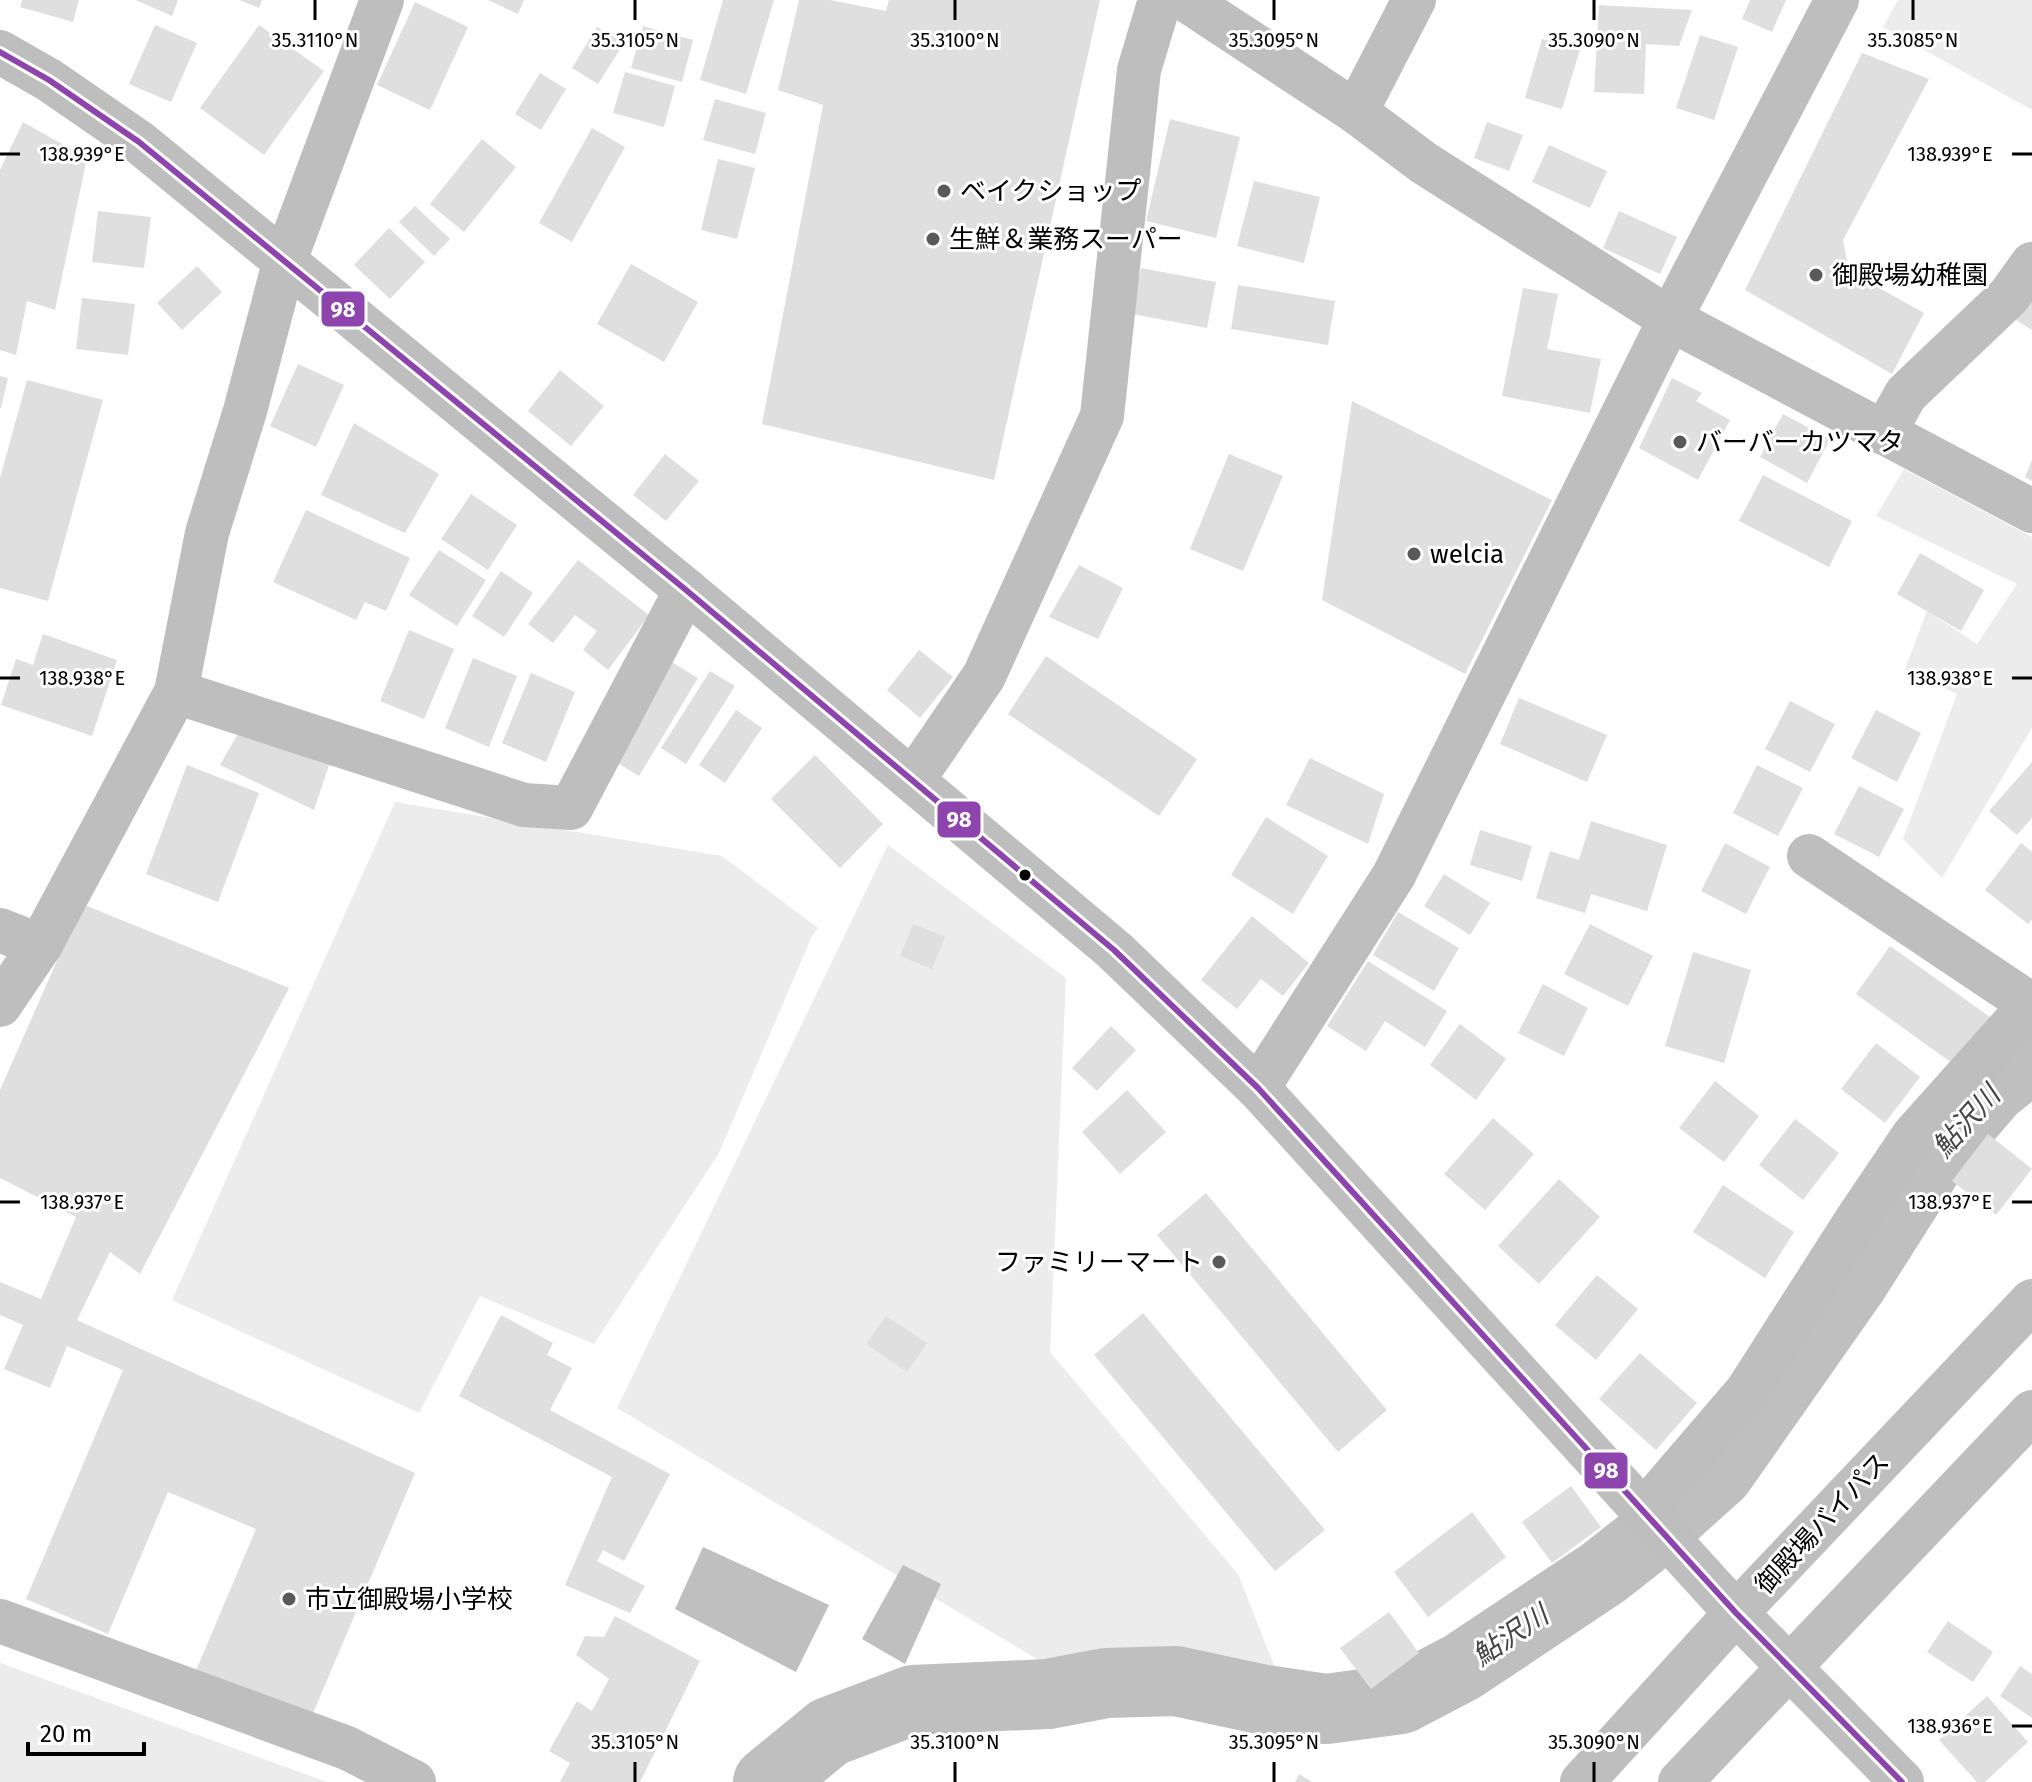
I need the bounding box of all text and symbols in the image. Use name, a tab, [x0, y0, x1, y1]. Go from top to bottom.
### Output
text: 35.3110°N	[272, 28, 358, 52]
text: 35.3105°N	[591, 28, 679, 52]
text: 35.3100°N	[910, 28, 1000, 52]
text: 35.3095°N	[1229, 28, 1319, 52]
text: 35.3090°N	[1548, 28, 1640, 52]
text: 35.3085°N	[1867, 28, 1959, 52]
text: 138.939°E	[39, 142, 125, 166]
text: 138.939°E	[1907, 142, 1993, 166]
place label: ベイクショップ	[960, 176, 1141, 207]
marker: ベイクショップ	[935, 182, 953, 200]
place label: 生鮮＆業務スーパー	[949, 224, 1183, 255]
marker: 生鮮＆業務スーパー	[924, 230, 942, 248]
place label: 御殿場幼稚園	[1832, 260, 1988, 291]
marker: 御殿場幼稚園	[1807, 266, 1825, 284]
line badge: 98	[320, 290, 366, 328]
text: 98	[330, 296, 356, 323]
place label: バーバーカツマタ	[1696, 427, 1904, 458]
marker: バーバーカツマタ	[1671, 433, 1689, 451]
place label: welcia	[1430, 539, 1504, 570]
marker: welcia	[1405, 545, 1423, 563]
text: 138.938°E	[39, 666, 125, 690]
text: 138.938°E	[1907, 666, 1993, 690]
line badge: 98	[936, 800, 982, 839]
text: 98	[946, 806, 972, 833]
unlabelled marker	[1017, 867, 1033, 883]
water label: 鮎沢川	[1926, 1077, 2009, 1164]
text: 138.937°E	[40, 1190, 124, 1214]
text: 138.937°E	[1908, 1190, 1992, 1214]
place label: ファミリーマート	[995, 1247, 1203, 1278]
marker: ファミリーマート	[1210, 1253, 1228, 1271]
street label: 御殿場バイパス	[1749, 1446, 1896, 1600]
line badge: 98	[1583, 1451, 1629, 1490]
text: 98	[1593, 1457, 1619, 1484]
place label: 市立御殿場小学校	[305, 1584, 513, 1615]
marker: 市立御殿場小学校	[280, 1590, 298, 1608]
water label: 鮎沢川	[1466, 1597, 1557, 1673]
scale bar	[28, 1706, 144, 1756]
text: 138.936°E	[1907, 1714, 1993, 1738]
text: 20 m	[40, 1720, 92, 1748]
text: 35.3105°N	[591, 1730, 679, 1754]
text: 35.3100°N	[910, 1730, 1000, 1754]
text: 35.3095°N	[1229, 1730, 1319, 1754]
text: 35.3090°N	[1548, 1730, 1640, 1754]

